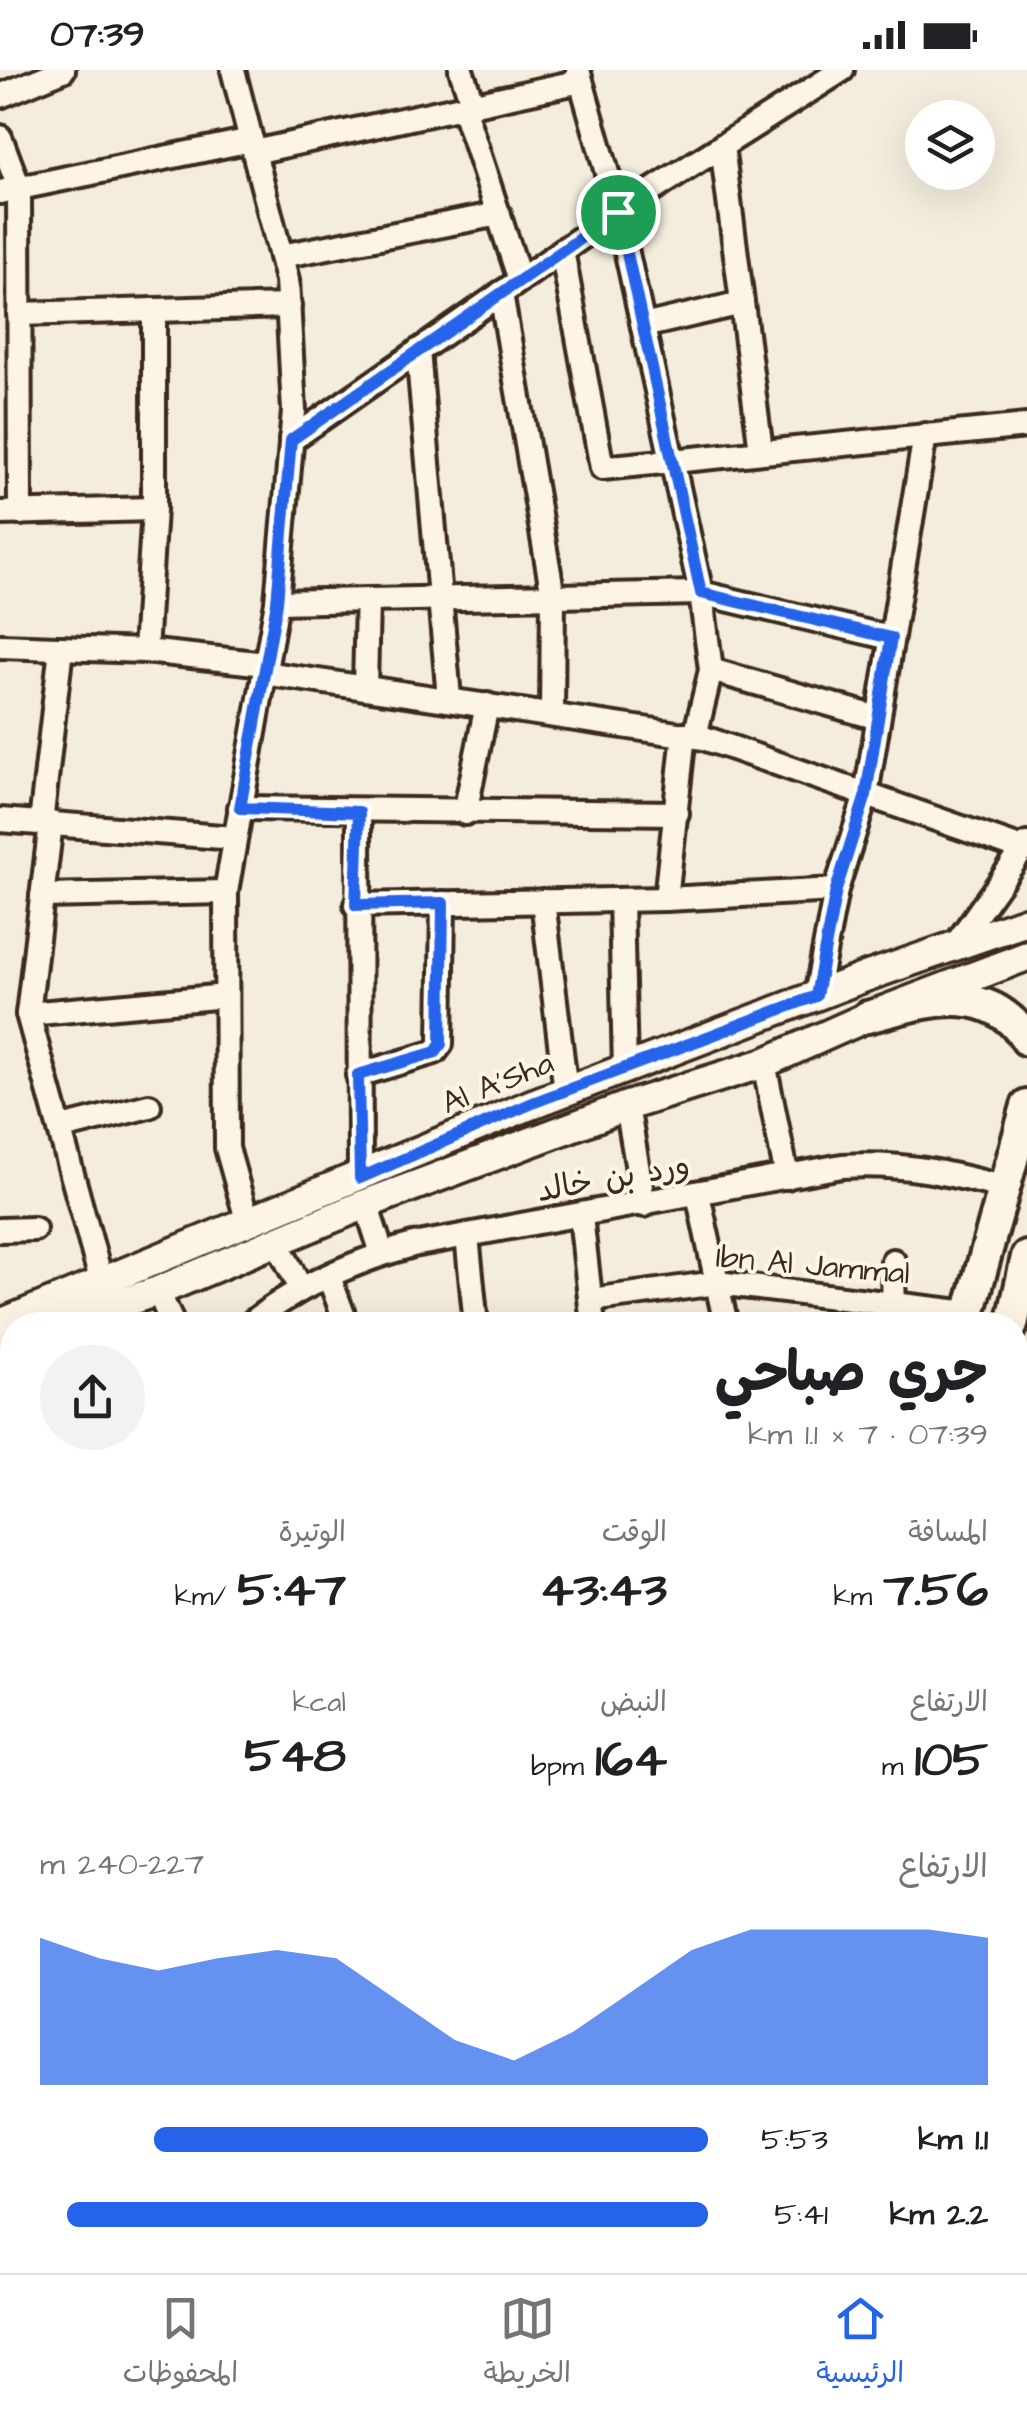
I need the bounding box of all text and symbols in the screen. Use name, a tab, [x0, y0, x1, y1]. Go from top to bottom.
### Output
text: 07:39	[50, 9, 145, 61]
map controls	[905, 100, 995, 190]
button: layers	[905, 100, 995, 190]
pin	[576, 170, 661, 255]
icon: arrive	[591, 185, 646, 240]
street label: Al A'Sha	[435, 1041, 560, 1126]
street label: ورد بن خالد	[533, 1143, 693, 1214]
street label: Ibn Al Jammal	[714, 1235, 912, 1296]
text: جري صباحي	[715, 1336, 988, 1412]
button: share	[40, 1345, 145, 1450]
text: 07:39 · 7 × 1.1 km	[748, 1412, 988, 1457]
text: الوتيرة	[278, 1513, 346, 1552]
text: الوقت	[602, 1513, 667, 1552]
text: المسافة	[908, 1513, 988, 1552]
text: 5:47	[237, 1556, 346, 1625]
text: 43:43	[540, 1556, 667, 1625]
text: 7.56	[883, 1556, 988, 1625]
text: /km	[175, 1577, 237, 1616]
text: km	[833, 1577, 883, 1616]
text: kcal	[292, 1683, 346, 1722]
text: النبض	[600, 1683, 667, 1722]
text: الارتفاع	[909, 1683, 988, 1722]
text: 548	[244, 1722, 346, 1791]
text: 164	[595, 1726, 667, 1795]
text: 105	[915, 1726, 988, 1795]
text: bpm	[531, 1747, 595, 1786]
text: m	[882, 1747, 915, 1786]
text: 227–240 m	[40, 1842, 204, 1887]
text: الارتفاع	[898, 1845, 988, 1890]
text: 5:53	[761, 2117, 828, 2162]
text: 1.1 km	[918, 2117, 988, 2162]
text: 5:41	[774, 2192, 828, 2237]
text: 2.2 km	[890, 2192, 988, 2237]
tab: المحفوظات	[123, 2291, 238, 2397]
tab: الخريطة	[484, 2291, 571, 2397]
tab: الرئيسية	[816, 2291, 904, 2397]

